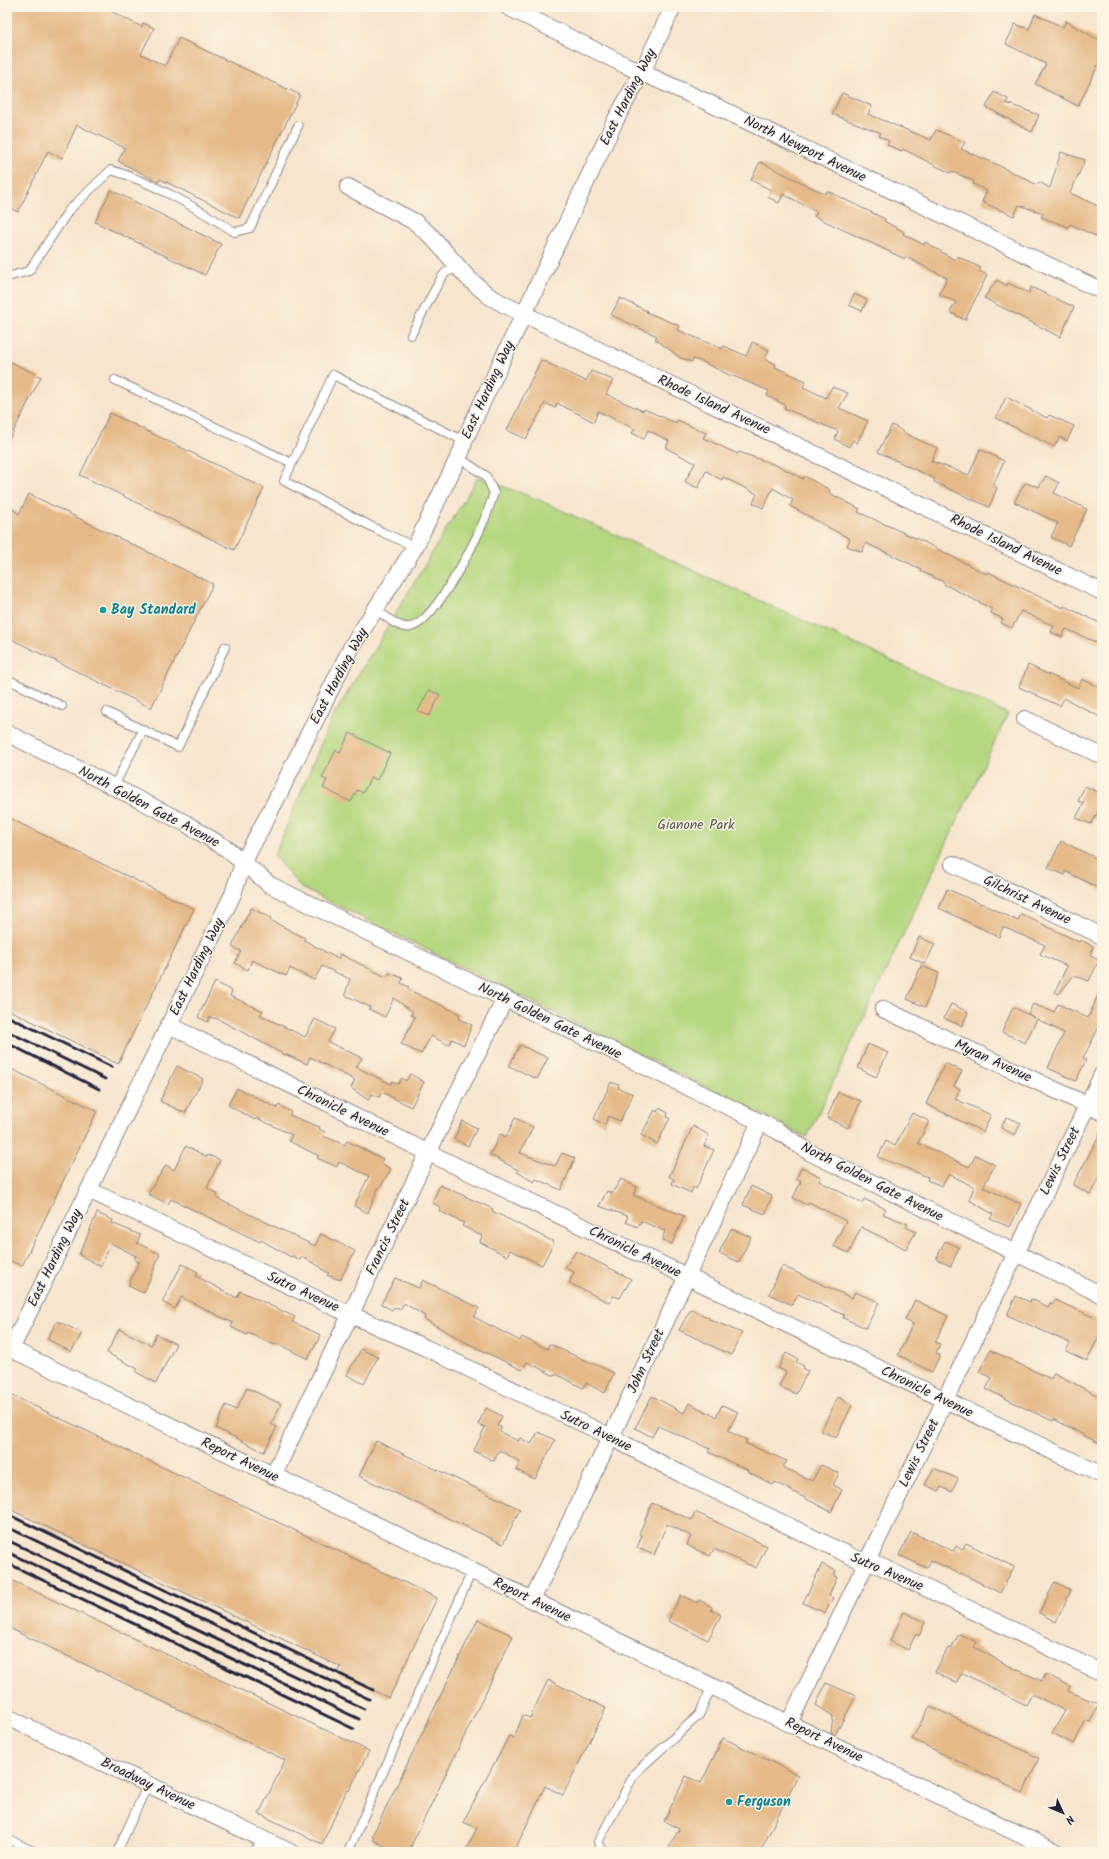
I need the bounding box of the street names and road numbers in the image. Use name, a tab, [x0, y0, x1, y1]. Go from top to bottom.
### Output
street label: East Harding Way	[594, 44, 662, 149]
street label: North Newport Avenue	[740, 110, 871, 189]
street label: East Harding Way	[456, 337, 521, 443]
street label: Rhode Island Avenue	[654, 369, 775, 441]
street label: Rhode Island Avenue	[946, 508, 1067, 582]
street label: East Harding Way	[304, 623, 374, 728]
street label: North Golden Gate Avenue	[74, 760, 224, 854]
street label: Gilchrist Avenue	[979, 869, 1075, 931]
street label: East Harding Way	[164, 914, 230, 1020]
street label: North Golden Gate Avenue	[474, 977, 626, 1066]
street label: Myran Avenue	[951, 1033, 1036, 1089]
street label: Chronicle Avenue	[293, 1079, 394, 1143]
street label: Lewis Street	[1034, 1122, 1086, 1199]
street label: North Golden Gate Avenue	[797, 1136, 948, 1228]
street label: Francis Street	[360, 1195, 416, 1279]
street label: East Harding Way	[22, 1205, 88, 1311]
street label: Chronicle Avenue	[585, 1220, 686, 1284]
street label: Sutro Avenue	[263, 1266, 343, 1319]
street label: John Street	[621, 1325, 671, 1397]
street label: Chronicle Avenue	[877, 1360, 978, 1424]
street label: Sutro Avenue	[556, 1404, 636, 1458]
street label: Lewis Street	[893, 1414, 945, 1491]
street label: Report Avenue	[197, 1432, 283, 1489]
street label: Sutro Avenue	[847, 1547, 928, 1598]
street label: Report Avenue	[489, 1572, 575, 1629]
street label: Report Avenue	[781, 1712, 867, 1769]
street label: Broadway Avenue	[97, 1752, 200, 1817]

